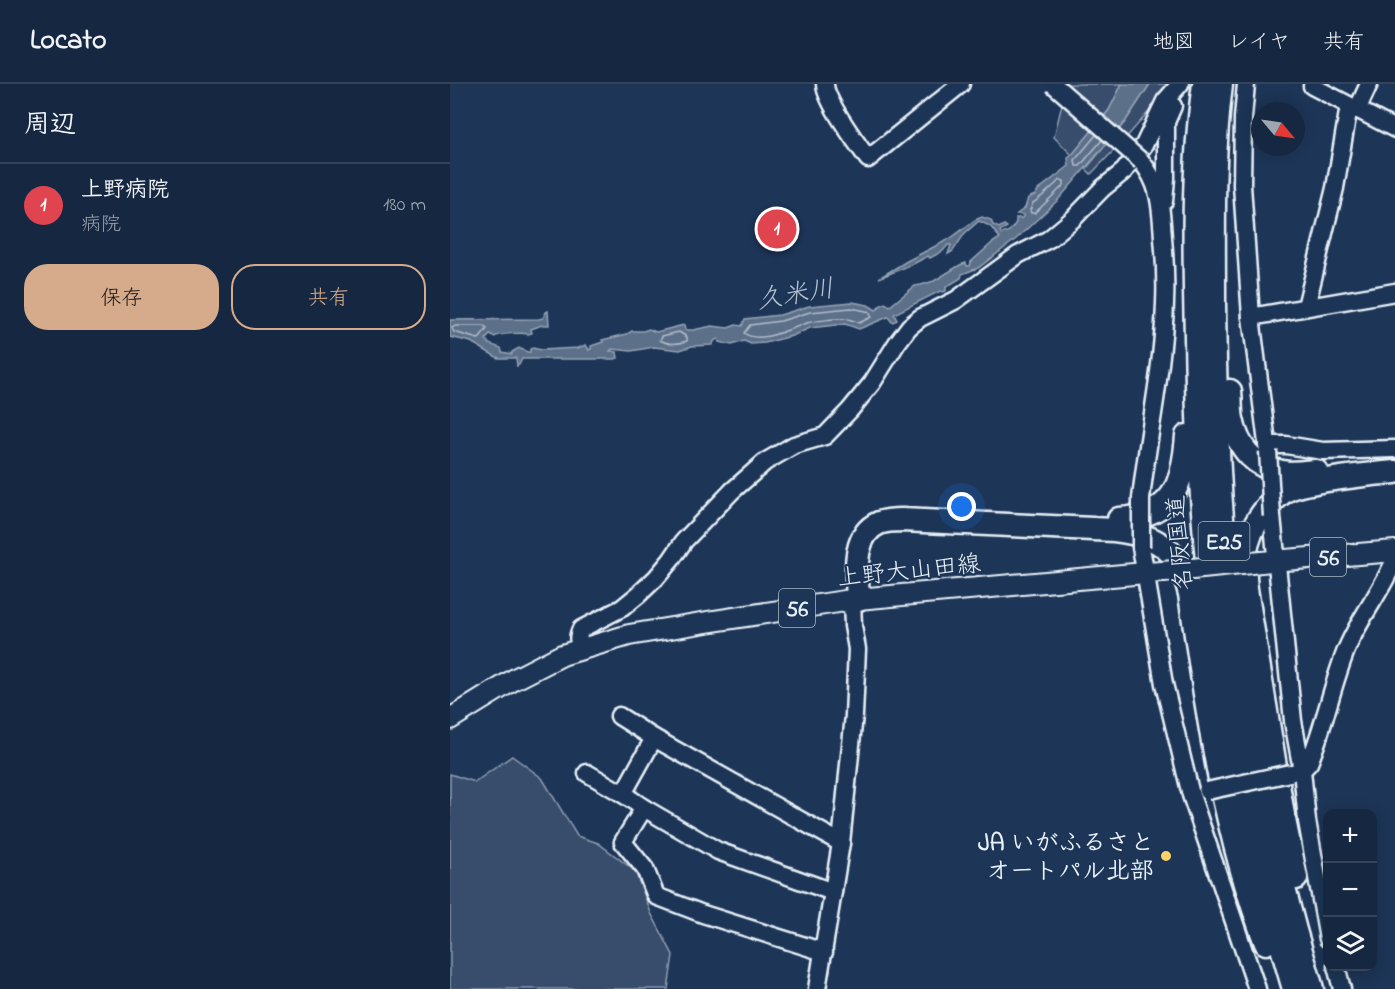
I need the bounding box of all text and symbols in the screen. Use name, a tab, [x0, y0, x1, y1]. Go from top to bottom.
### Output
text: Locato	[30, 21, 106, 62]
text: 地図	[1153, 28, 1195, 58]
text: レイヤ	[1228, 28, 1290, 58]
text: 共有	[1323, 28, 1365, 58]
north arrow	[1251, 102, 1305, 156]
text: 周辺	[24, 107, 76, 145]
text: 上野病院	[81, 175, 169, 207]
text: 1	[40, 191, 47, 220]
text: 180 m	[383, 191, 426, 220]
pin: 1	[758, 206, 796, 252]
text: 病院	[81, 211, 121, 240]
button: 保存	[24, 264, 219, 330]
button: 共有	[231, 264, 426, 330]
water label: 久米川	[754, 271, 837, 321]
your location	[947, 492, 976, 521]
street label: 名阪国道	[1160, 493, 1203, 592]
road number: E25	[1198, 522, 1250, 560]
road number: 56	[1310, 538, 1346, 576]
street label: 上野大山田線	[836, 548, 983, 597]
road number: 56	[779, 589, 815, 627]
map controls	[1323, 809, 1377, 971]
button: +	[1323, 809, 1377, 863]
place label: JA いがふるさと オートパル北部	[978, 827, 1154, 890]
marker: JA いがふるさと オートパル北部	[1159, 849, 1173, 863]
button: −	[1323, 863, 1377, 917]
button: layers	[1323, 917, 1377, 971]

